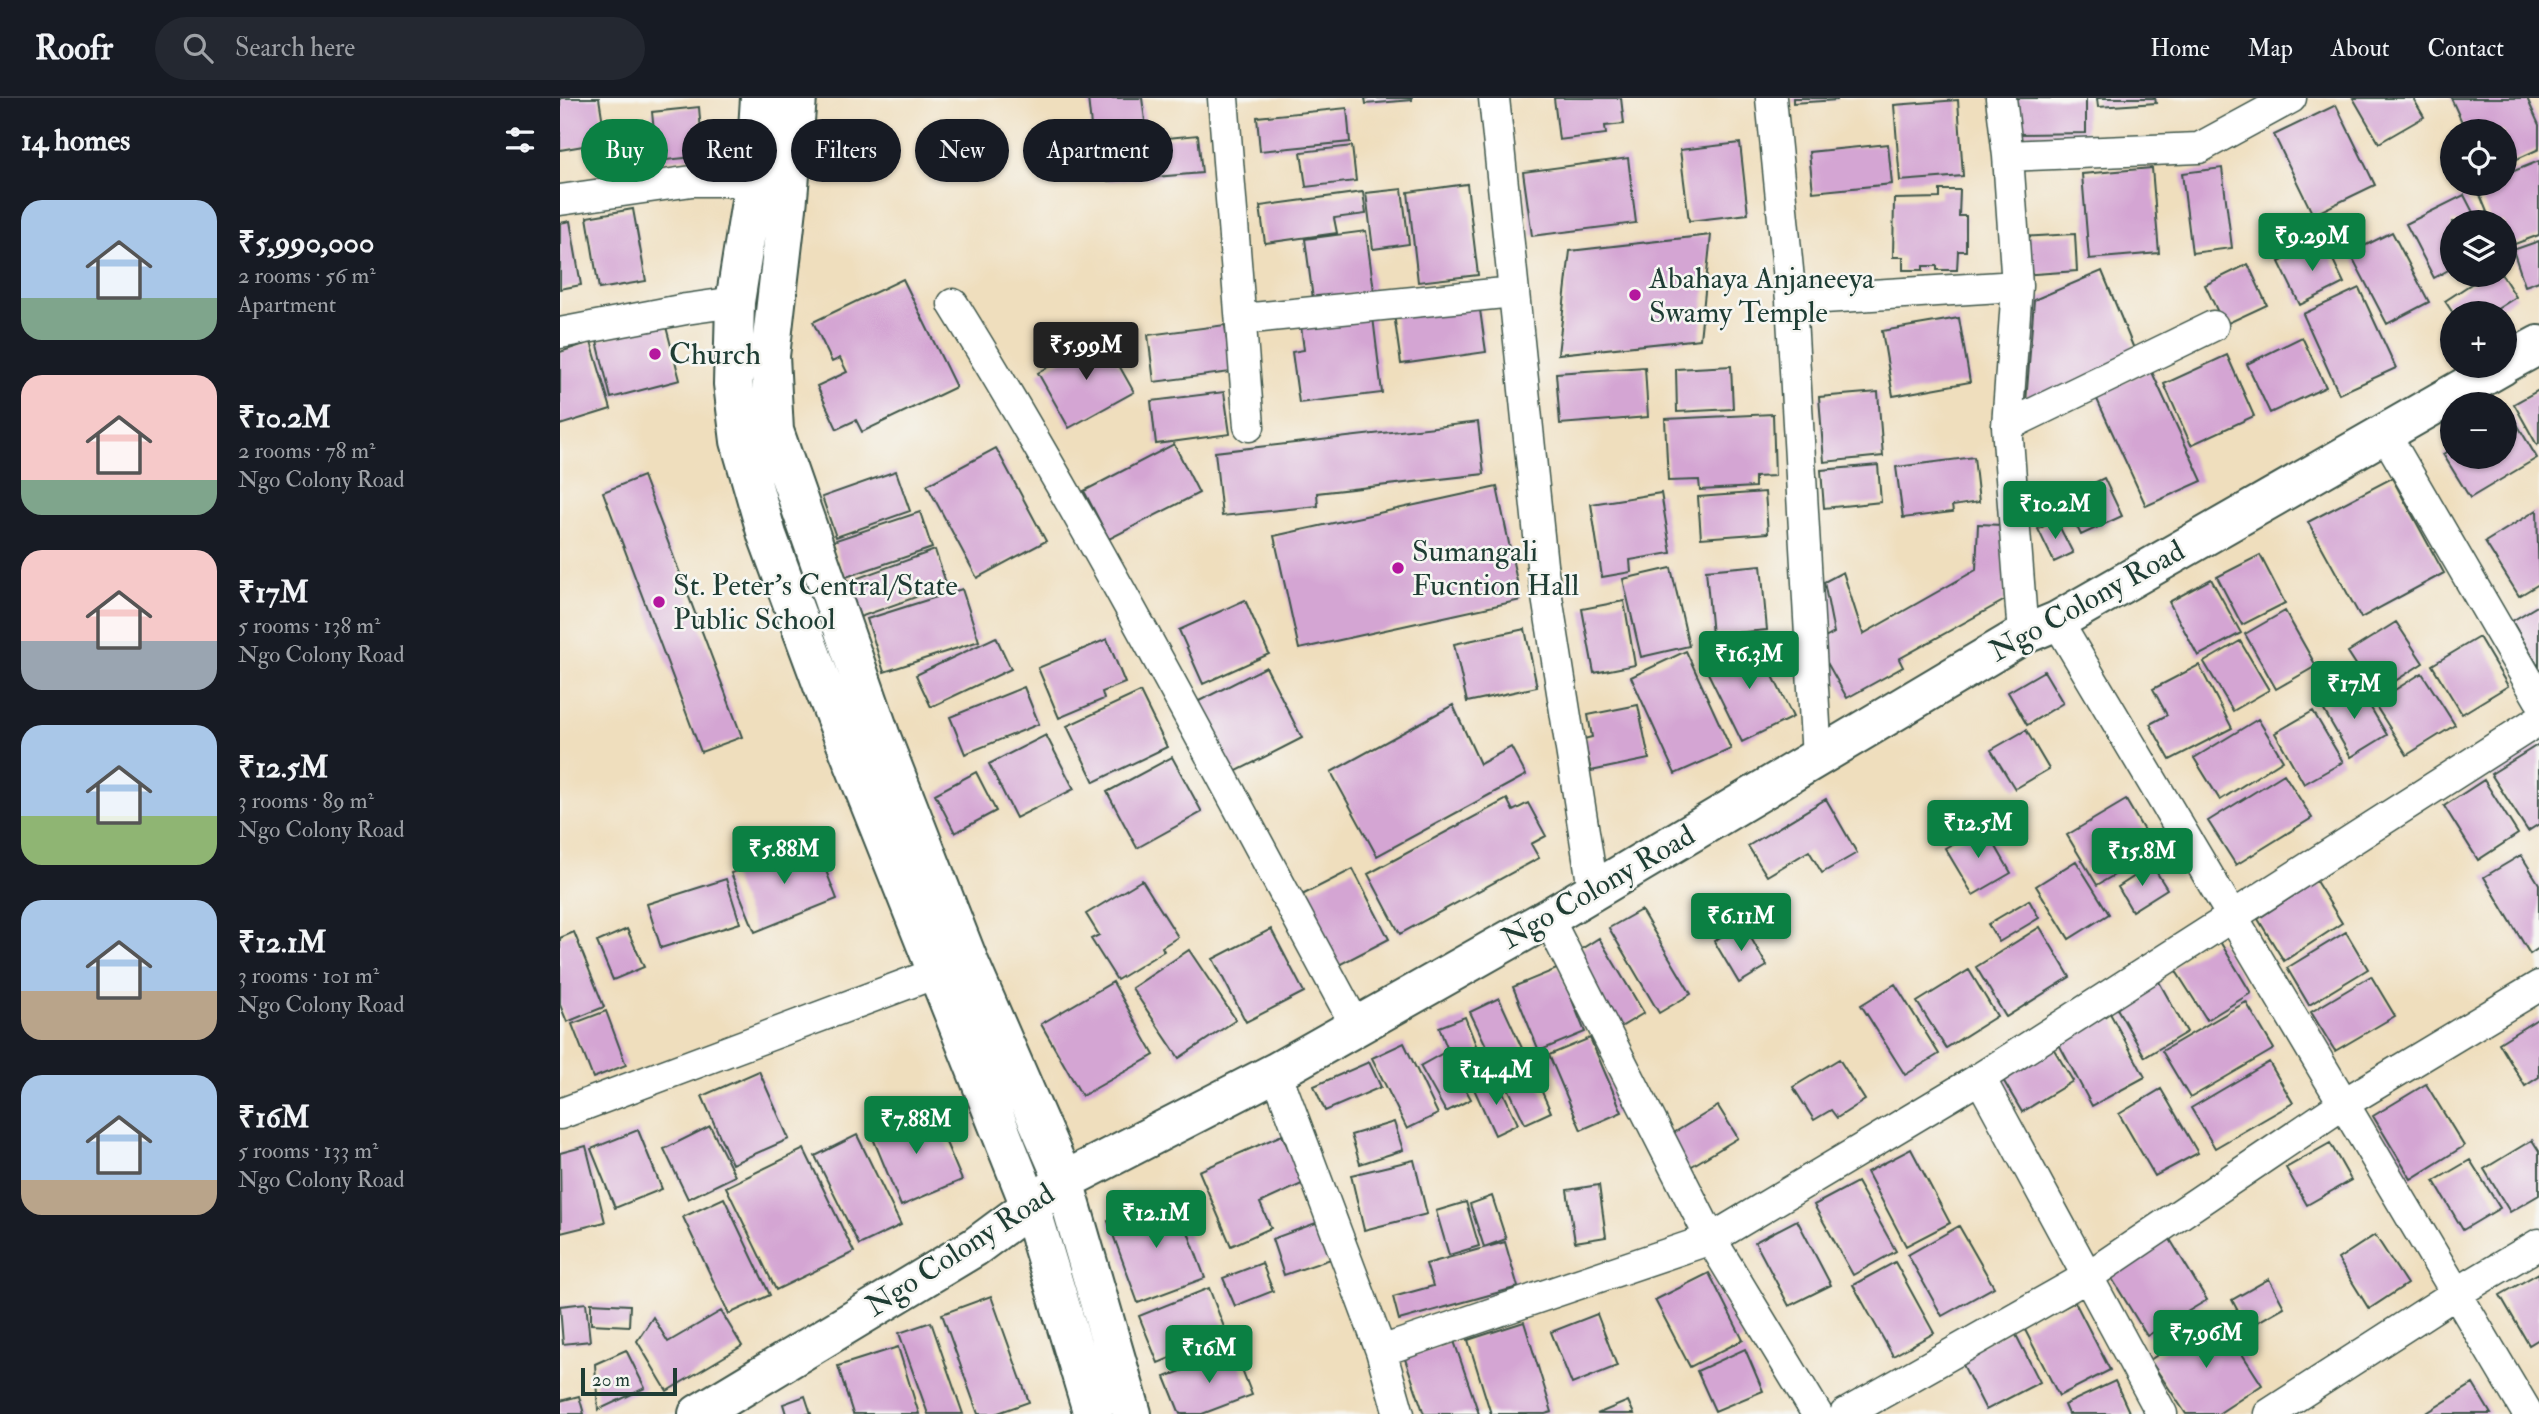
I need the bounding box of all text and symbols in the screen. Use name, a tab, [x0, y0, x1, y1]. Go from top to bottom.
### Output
search box	[155, 17, 645, 80]
text: Roofr	[35, 28, 113, 69]
icon: search	[179, 29, 217, 67]
text: Search here	[235, 32, 355, 64]
text: Home	[2150, 33, 2210, 64]
text: Map	[2248, 33, 2293, 64]
text: About	[2331, 33, 2390, 64]
text: Contact	[2428, 33, 2504, 64]
chip: Buy	[581, 119, 668, 182]
chip: Rent	[682, 119, 777, 182]
chip: Filters	[791, 119, 901, 182]
chip: New	[915, 119, 1009, 182]
chip: Apartment	[1023, 119, 1173, 182]
map controls	[2440, 119, 2517, 469]
button: locate	[2440, 119, 2517, 196]
icon: filters	[501, 121, 539, 159]
text: 14 homes	[21, 122, 130, 159]
button: layers	[2440, 210, 2517, 287]
pin: ₹9.29M	[2255, 214, 2369, 273]
text: ₹9.29M	[2274, 221, 2350, 250]
text: ₹5,990,000	[238, 224, 374, 261]
icon: home	[77, 228, 161, 312]
place label: Abahaya Anjaneeya Swamy Temple	[1648, 260, 1875, 331]
text: 2 rooms · 56 m²	[238, 261, 376, 290]
marker: Abahaya Anjaneeya Swamy Temple	[1627, 287, 1643, 303]
text: Apartment	[238, 290, 336, 319]
button: +	[2440, 301, 2517, 378]
pin: ₹5.99M	[1029, 322, 1143, 382]
text: ₹5.99M	[1049, 330, 1123, 359]
place label: Church	[669, 336, 761, 373]
marker: Church	[647, 346, 663, 362]
button: −	[2440, 392, 2517, 469]
text: ₹10.2M	[238, 399, 331, 436]
icon: home	[77, 403, 161, 487]
text: 2 rooms · 78 m²	[238, 436, 376, 465]
text: Ngo Colony Road	[238, 465, 405, 494]
pin: ₹10.2M	[1998, 482, 2112, 541]
text: ₹10.2M	[2019, 489, 2091, 518]
street label: Ngo Colony Road	[1983, 532, 2191, 670]
place label: Sumangali Fucntion Hall	[1412, 533, 1579, 604]
marker: Sumangali Fucntion Hall	[1390, 560, 1406, 576]
place label: St. Peter's Central/State Public School	[673, 567, 958, 638]
text: ₹17M	[238, 574, 309, 611]
icon: home	[77, 578, 161, 662]
marker: St. Peter's Central/State Public School	[651, 594, 667, 610]
text: 5 rooms · 138 m²	[238, 611, 381, 640]
pin: ₹16.3M	[1692, 632, 1806, 691]
text: ₹16.3M	[1715, 639, 1783, 668]
text: Ngo Colony Road	[238, 640, 405, 669]
pin: ₹17M	[2313, 662, 2395, 721]
text: ₹17M	[2327, 669, 2381, 698]
text: ₹12.5M	[238, 749, 329, 786]
icon: home	[77, 753, 161, 837]
text: 3 rooms · 89 m²	[238, 786, 374, 815]
pin: ₹12.5M	[1921, 800, 2035, 860]
text: ₹12.5M	[1943, 808, 2013, 837]
text: Ngo Colony Road	[238, 815, 405, 844]
street label: Ngo Colony Road	[1495, 817, 1702, 957]
pin: ₹5.88M	[727, 826, 841, 886]
pin: ₹15.8M	[2085, 828, 2199, 888]
text: ₹5.88M	[748, 834, 820, 863]
text: ₹15.8M	[2108, 836, 2176, 865]
pin: ₹6.11M	[1684, 894, 1798, 953]
text: ₹6.11M	[1707, 901, 1775, 930]
text: ₹12.1M	[238, 924, 327, 961]
icon: home	[77, 928, 161, 1012]
text: 3 rooms · 101 m²	[238, 961, 379, 990]
text: Ngo Colony Road	[238, 990, 405, 1019]
pin: ₹14.4M	[1439, 1048, 1553, 1107]
text: ₹14.4M	[1459, 1055, 1533, 1084]
pin: ₹7.88M	[859, 1096, 973, 1156]
text: ₹16M	[238, 1099, 310, 1136]
icon: home	[77, 1103, 161, 1187]
text: ₹7.88M	[880, 1104, 952, 1133]
text: 5 rooms · 133 m²	[238, 1136, 379, 1165]
text: Ngo Colony Road	[238, 1165, 405, 1194]
street label: Ngo Colony Road	[859, 1175, 1061, 1325]
pin: ₹12.1M	[1099, 1190, 1213, 1250]
text: ₹12.1M	[1122, 1198, 1190, 1227]
pin: ₹7.96M	[2149, 1310, 2263, 1370]
text: ₹7.96M	[2169, 1318, 2243, 1347]
pin: ₹16M	[1168, 1326, 1250, 1385]
text: ₹16M	[1181, 1333, 1237, 1362]
scale bar	[581, 1365, 677, 1397]
text: 20 m	[592, 1368, 630, 1392]

